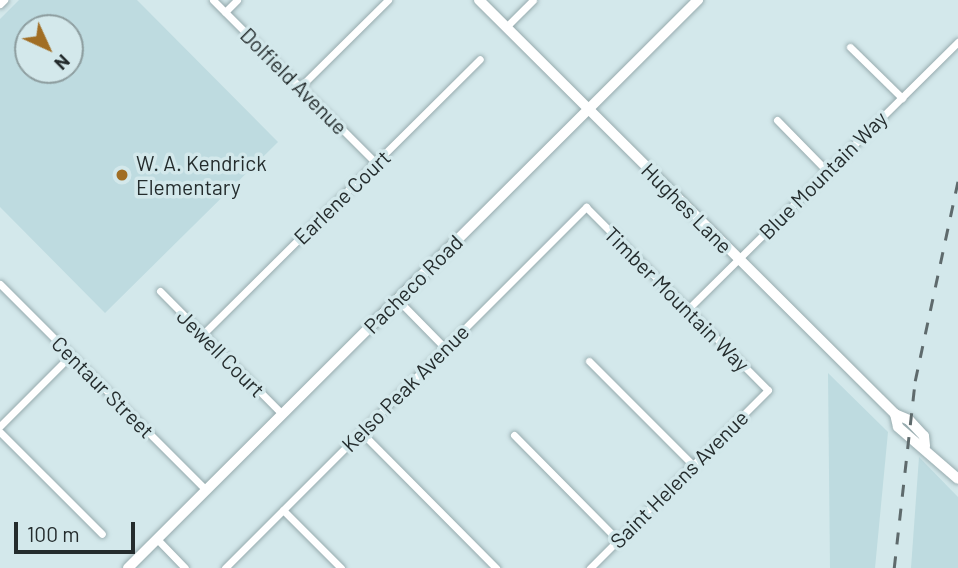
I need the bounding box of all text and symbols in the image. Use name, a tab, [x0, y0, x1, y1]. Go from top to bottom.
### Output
north arrow	[14, 14, 84, 84]
street label: Dolfield Avenue	[235, 22, 353, 140]
text: N	[50, 50, 75, 75]
street label: Blue Mountain Way	[754, 106, 892, 244]
street label: Earlene Court	[288, 145, 396, 249]
place label: W. A. Kendrick Elementary	[136, 150, 267, 200]
street label: Hughes Lane	[636, 157, 738, 259]
marker: W. A. Kendrick Elementary	[114, 167, 130, 183]
street label: Timber Mountain Way	[599, 221, 755, 377]
street label: Pacheco Road	[358, 229, 468, 339]
street label: Jewell Court	[172, 304, 270, 402]
street label: Kelso Peak Avenue	[336, 319, 474, 457]
street label: Centaur Street	[47, 331, 159, 443]
street label: Saint Helens Avenue	[605, 405, 753, 553]
scale bar	[18, 508, 138, 552]
text: 100 m	[27, 521, 80, 546]

